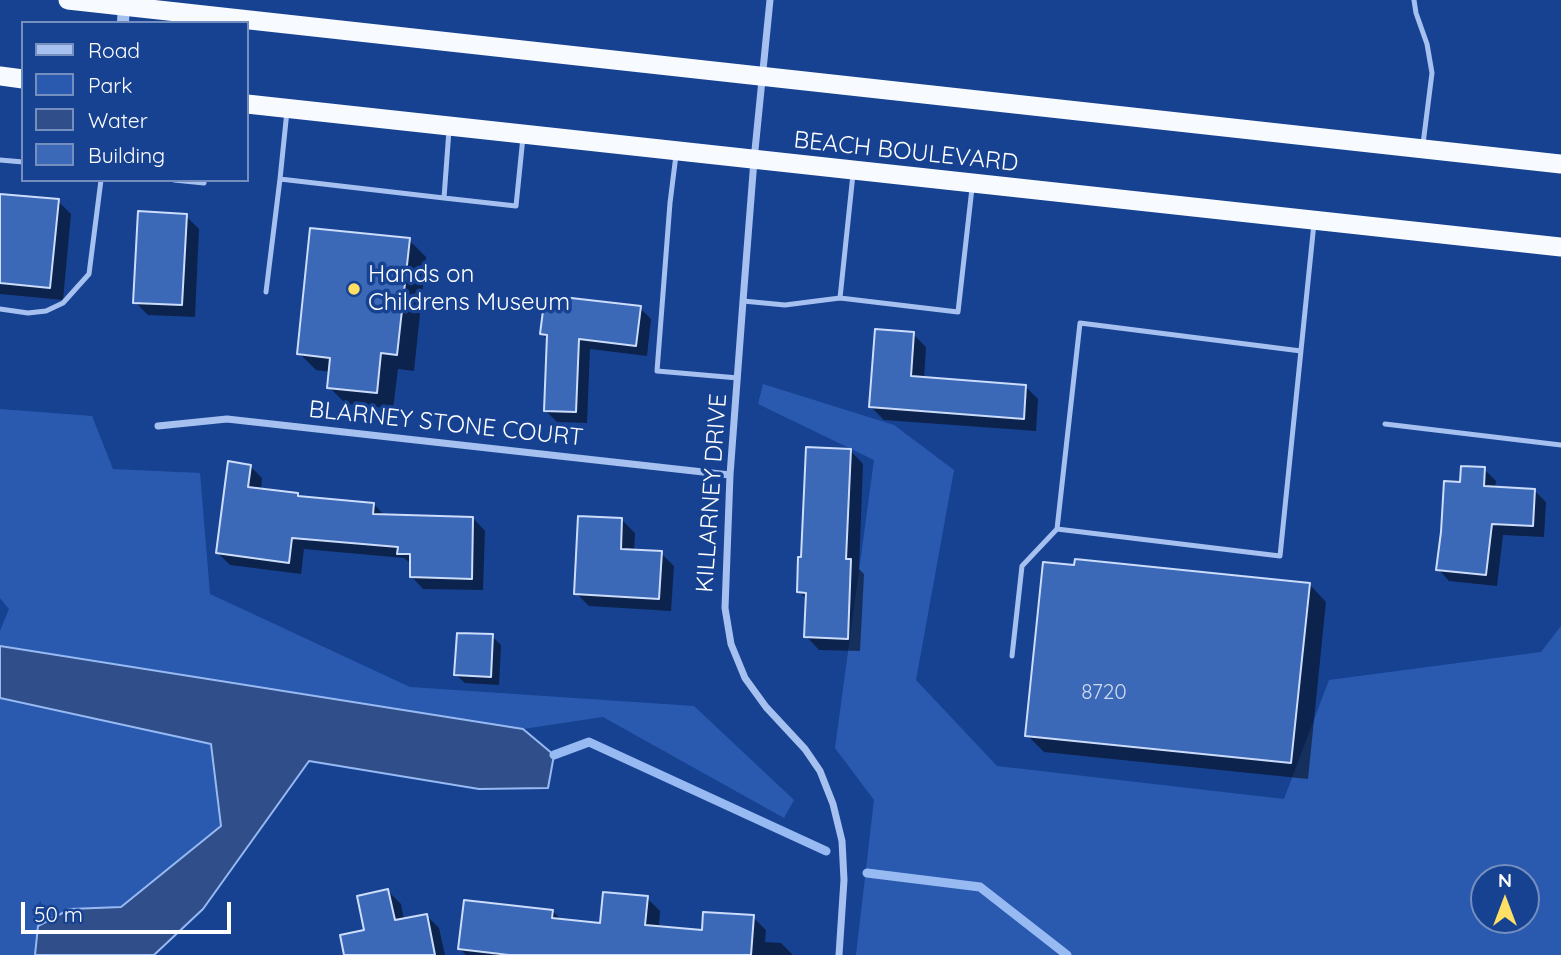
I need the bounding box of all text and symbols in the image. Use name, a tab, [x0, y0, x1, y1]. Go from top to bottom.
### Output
legend	[21, 21, 248, 182]
text: Road	[88, 37, 140, 63]
text: Park	[88, 72, 132, 98]
text: Water	[88, 107, 148, 133]
street label: BEACH BOULEVARD	[792, 126, 1020, 178]
text: Building	[88, 142, 165, 168]
place label: Hands on Childrens Museum	[368, 261, 570, 317]
marker: Hands on Childrens Museum	[346, 281, 362, 297]
street label: KILLARNEY DRIVE	[691, 393, 733, 593]
street label: BLARNEY STONE COURT	[307, 395, 585, 453]
house number: 8720	[1081, 680, 1127, 706]
north arrow	[1470, 864, 1540, 934]
text: N	[1498, 868, 1512, 892]
scale bar	[24, 888, 234, 932]
text: 50 m	[34, 901, 83, 927]

